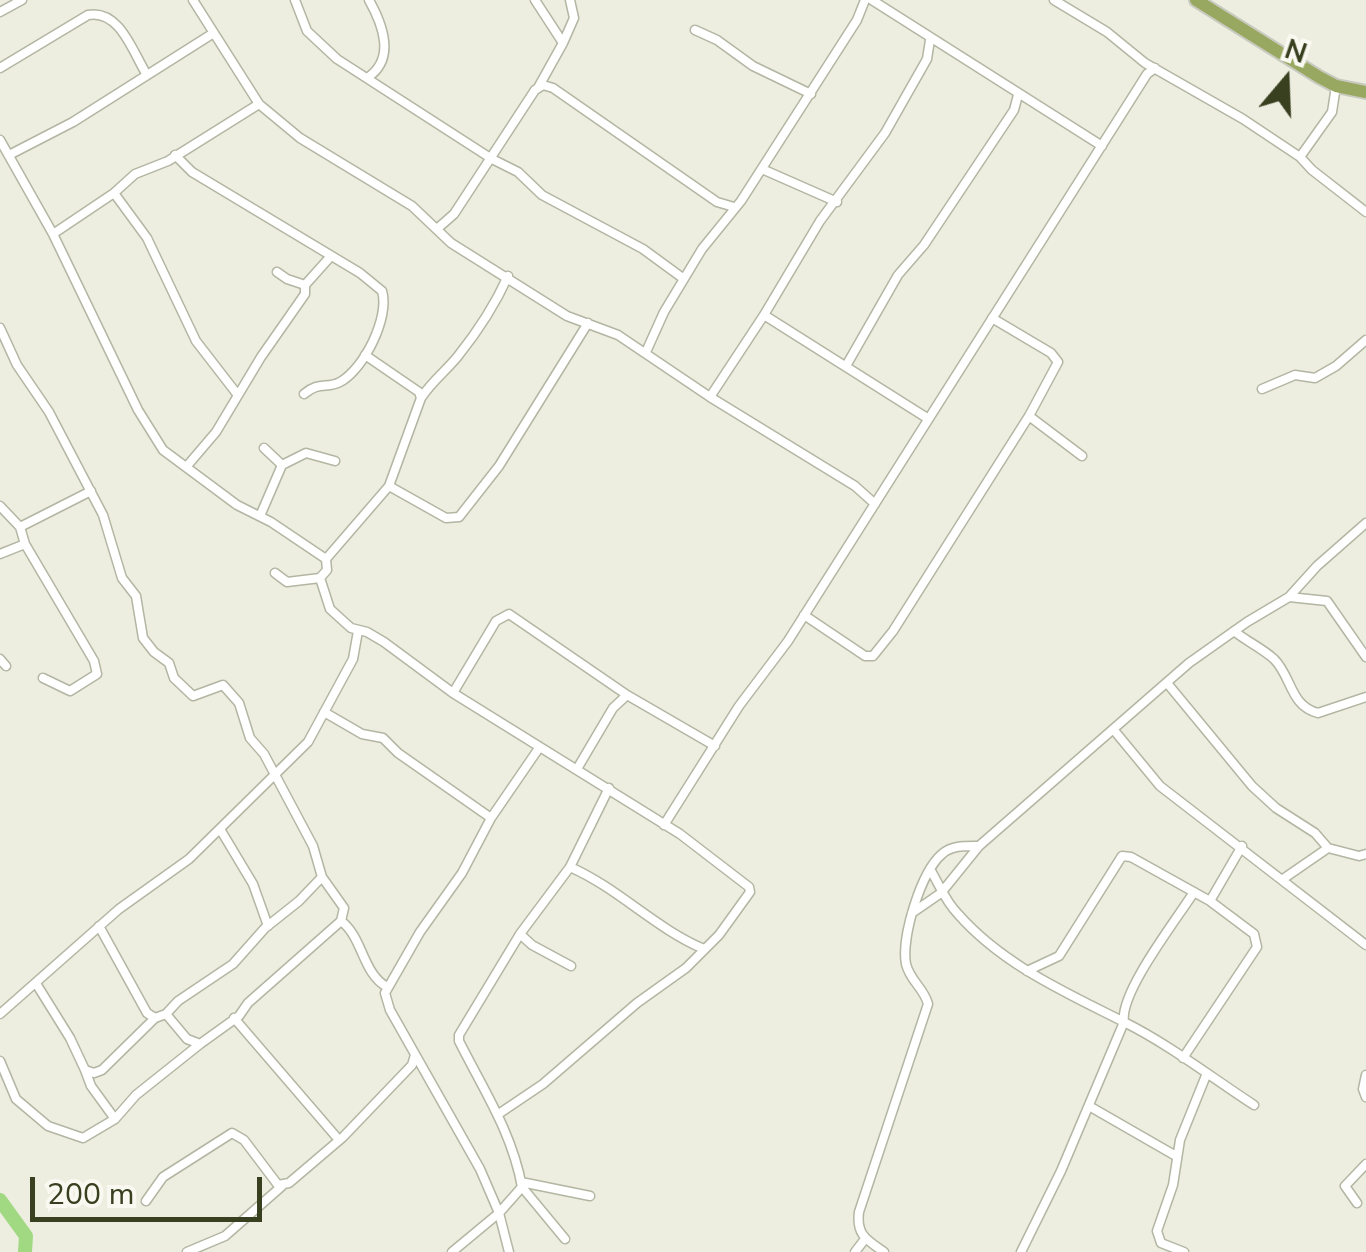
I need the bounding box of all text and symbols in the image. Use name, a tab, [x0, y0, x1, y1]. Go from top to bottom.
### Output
north arrow	[1236, 30, 1336, 130]
text: N	[1280, 30, 1312, 73]
scale bar	[35, 1157, 268, 1219]
text: 200 m	[47, 1174, 134, 1215]

